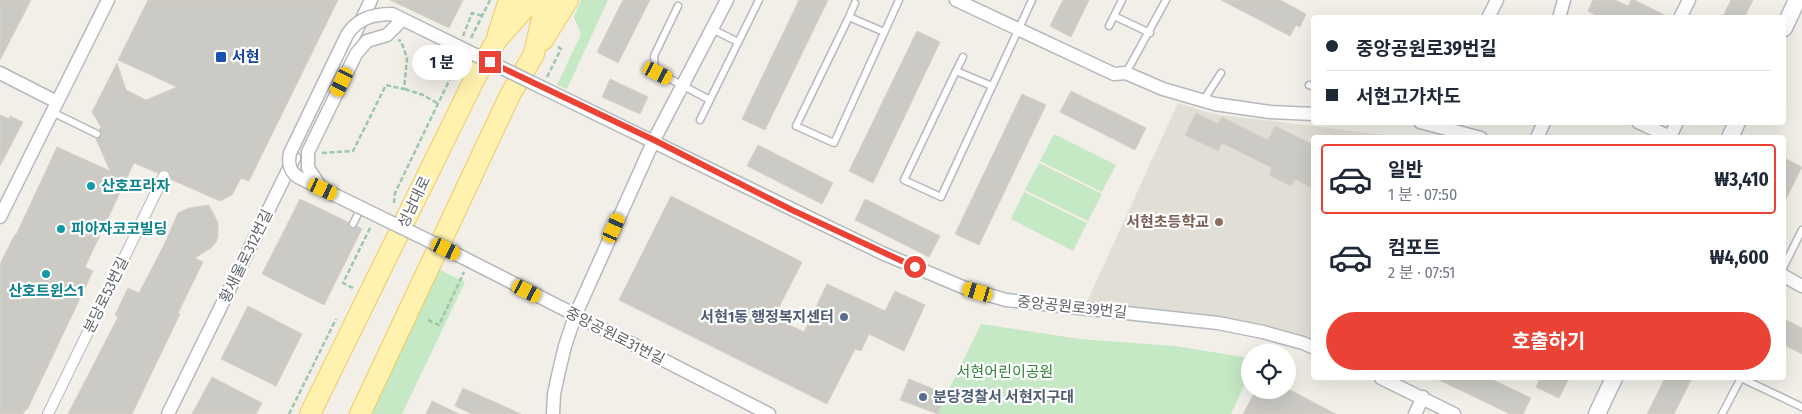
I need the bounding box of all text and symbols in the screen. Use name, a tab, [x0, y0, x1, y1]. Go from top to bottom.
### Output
text: 중앙공원로39번길	[1356, 37, 1497, 60]
callout: 1 분	[412, 44, 472, 80]
place label: 서현	[232, 48, 260, 66]
marker: 서현	[214, 50, 228, 64]
route end	[479, 51, 501, 73]
text: 1 분	[430, 53, 454, 72]
car	[641, 60, 674, 86]
car	[328, 65, 355, 99]
text: 서현고가차도	[1356, 85, 1461, 108]
icon: car	[1328, 157, 1373, 202]
text: 일반	[1388, 158, 1423, 181]
text: ₩3,410	[1715, 168, 1769, 191]
street label: 성남대로	[394, 173, 434, 231]
car	[306, 176, 339, 202]
place label: 산호프라자	[101, 177, 170, 195]
marker: 산호프라자	[85, 180, 97, 192]
text: 1 분 · 07:50	[1388, 185, 1457, 204]
street label: 황새울로312번길	[216, 206, 276, 306]
car	[601, 211, 626, 245]
place label: 서현초등학교	[1126, 213, 1209, 231]
marker: 서현초등학교	[1213, 216, 1225, 228]
place label: 피아자코코빌딩	[71, 220, 168, 238]
marker: 피아자코코빌딩	[55, 223, 67, 235]
icon: car	[1328, 235, 1373, 280]
car	[429, 236, 462, 262]
text: 컴포트	[1388, 236, 1440, 259]
text: ₩4,600	[1710, 246, 1769, 269]
street label: 분당로53번길	[80, 254, 132, 336]
route start	[904, 256, 926, 278]
text: 2 분 · 07:51	[1388, 263, 1455, 282]
marker: 산호트윈스1	[40, 268, 52, 280]
car	[510, 278, 543, 304]
car	[961, 281, 994, 303]
place label: 산호트윈스1	[8, 282, 84, 300]
street label: 중앙공원로39번길	[1016, 292, 1128, 322]
street label: 중앙공원로31번길	[562, 303, 668, 369]
place label: 서현1동 행정복지센터	[700, 308, 834, 326]
marker: 서현1동 행정복지센터	[838, 311, 850, 323]
button: 호출하기	[1326, 312, 1771, 370]
map controls	[1241, 344, 1296, 399]
button: locate	[1241, 344, 1296, 399]
park label: 서현어린이공원	[957, 363, 1053, 381]
place label: 분당경찰서 서현지구대	[933, 388, 1074, 406]
marker: 분당경찰서 서현지구대	[917, 391, 929, 403]

